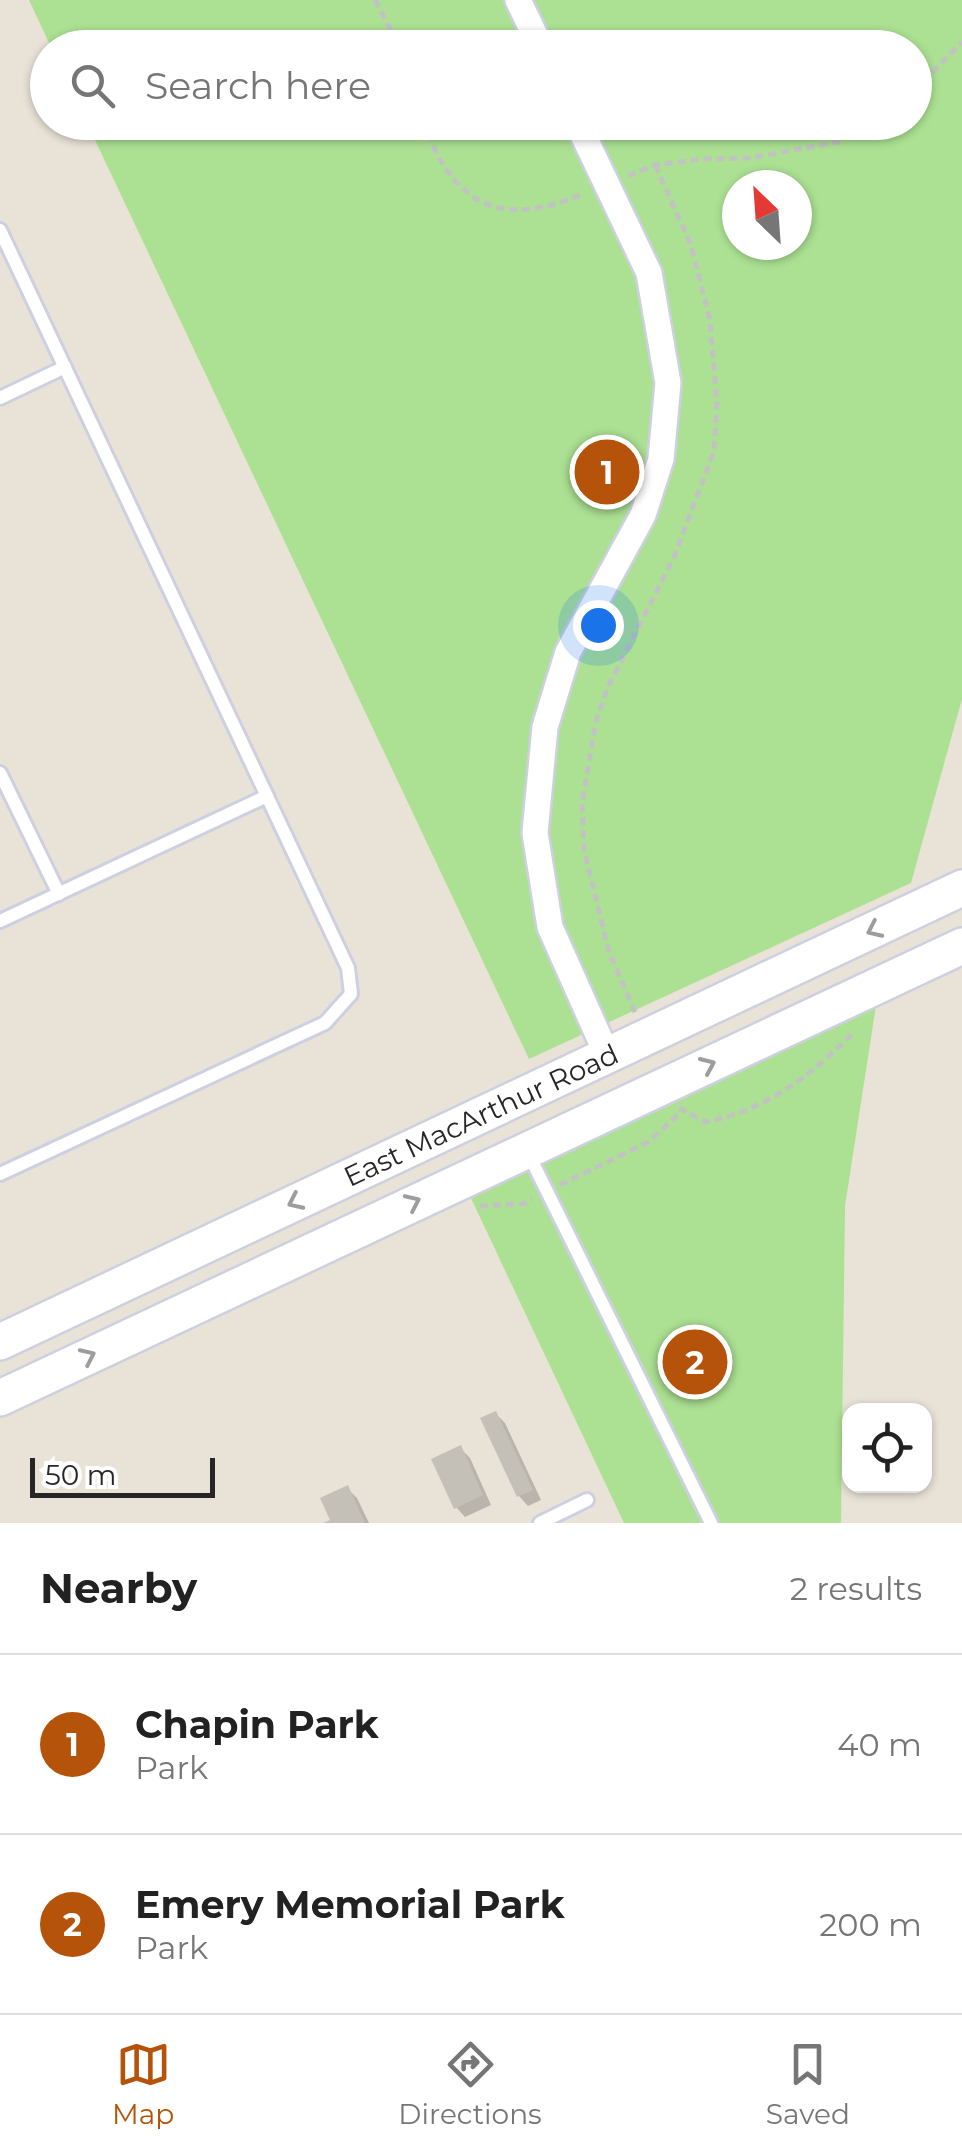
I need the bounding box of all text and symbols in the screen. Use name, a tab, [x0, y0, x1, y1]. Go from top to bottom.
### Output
search box	[30, 30, 932, 140]
icon: search	[65, 58, 120, 113]
text: Search here	[145, 62, 371, 109]
north arrow	[722, 170, 812, 260]
pin: 1	[574, 434, 640, 510]
your location	[573, 600, 624, 651]
one-way arrow	[866, 917, 884, 937]
street label: East MacArthur Road	[338, 1036, 624, 1194]
one-way arrow	[698, 1057, 716, 1077]
one-way arrow	[287, 1190, 305, 1210]
one-way arrow	[403, 1194, 421, 1214]
pin: 2	[662, 1324, 728, 1400]
one-way arrow	[78, 1349, 96, 1369]
map controls	[842, 1403, 932, 1493]
button: locate	[842, 1403, 932, 1493]
scale bar	[30, 1453, 215, 1498]
text: 50 m	[45, 1458, 116, 1492]
text: Nearby	[40, 1562, 197, 1614]
text: 2 results	[790, 1569, 922, 1608]
text: Chapin Park	[135, 1701, 379, 1748]
text: 1	[66, 1725, 79, 1764]
text: 40 m	[837, 1725, 922, 1764]
text: Park	[135, 1748, 208, 1787]
text: Emery Memorial Park	[135, 1881, 565, 1928]
text: 2	[63, 1905, 82, 1944]
text: 200 m	[819, 1905, 922, 1944]
text: Park	[135, 1928, 208, 1967]
tab: Map	[112, 2037, 174, 2131]
tab: Directions	[398, 2037, 542, 2131]
tab: Saved	[766, 2037, 850, 2131]

